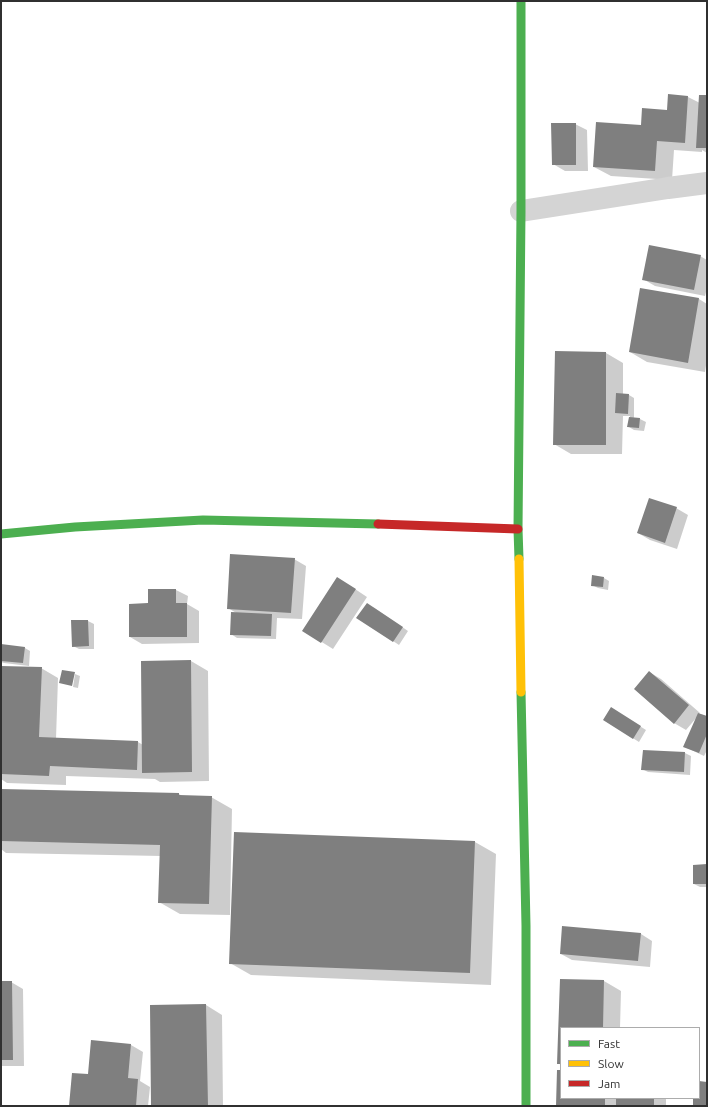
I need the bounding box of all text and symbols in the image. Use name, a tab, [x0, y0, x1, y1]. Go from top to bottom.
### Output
legend	[560, 1027, 700, 1099]
text: Fast	[598, 1037, 620, 1050]
text: Slow	[598, 1057, 624, 1070]
text: Jam	[598, 1077, 620, 1090]

